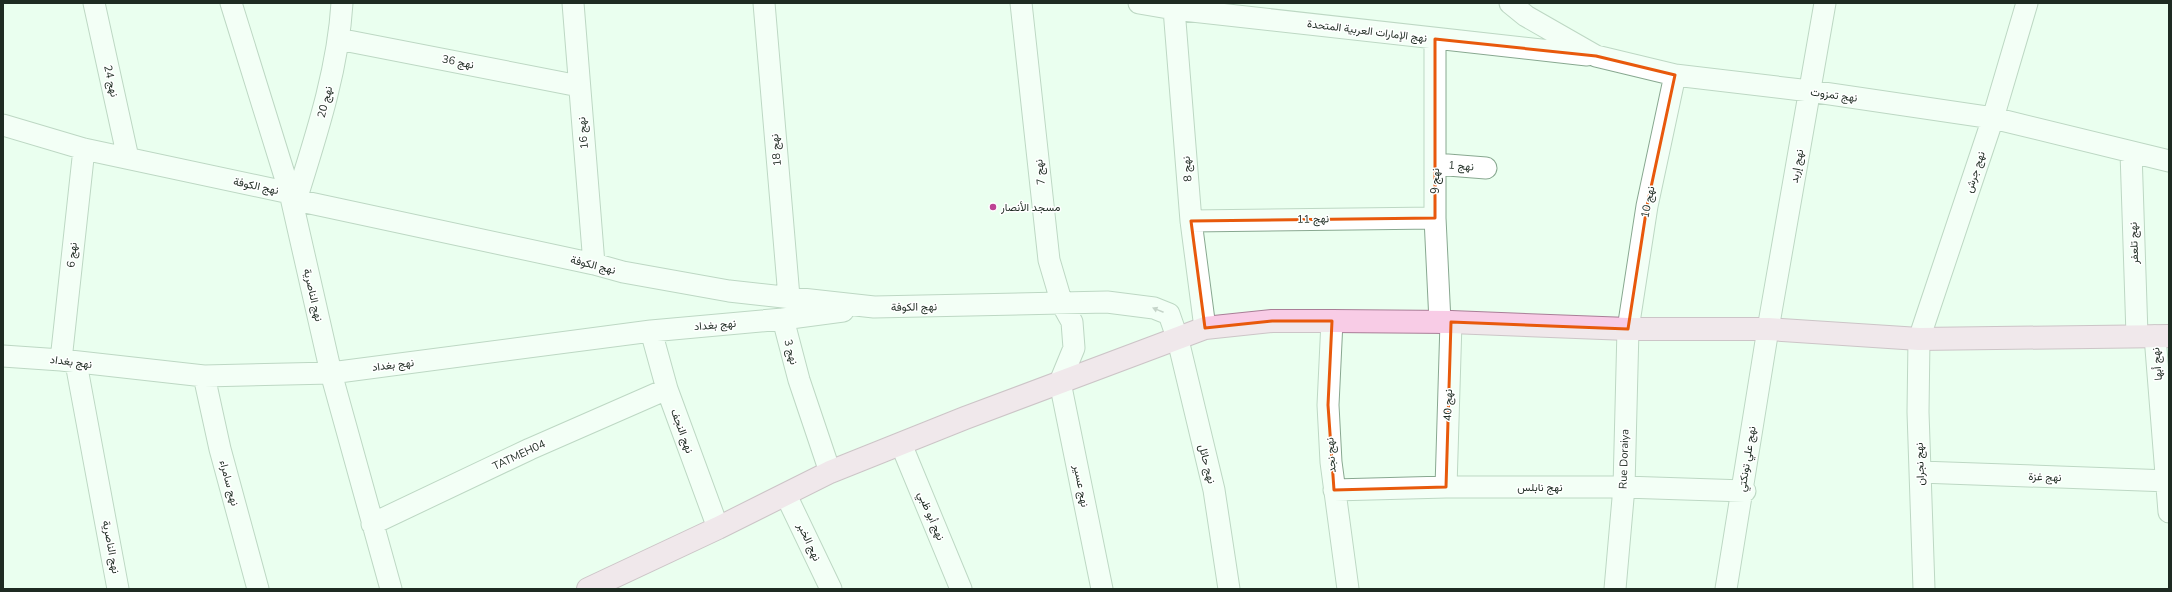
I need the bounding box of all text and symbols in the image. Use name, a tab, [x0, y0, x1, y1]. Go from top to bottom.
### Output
street label: نهج الإمارات العربية المتحدة	[1306, 16, 1428, 46]
street label: نهج 36	[441, 52, 475, 72]
street label: نهج 24	[100, 64, 122, 98]
street label: نهج تمزوت	[1810, 84, 1858, 106]
street label: نهج 20	[314, 85, 336, 119]
street label: نهج 16	[574, 116, 592, 150]
street label: نهج 18	[767, 133, 785, 167]
street label: نهج إربد	[1787, 148, 1807, 184]
street label: نهج جرش	[1961, 149, 1989, 195]
street label: نهج 8	[1179, 156, 1195, 182]
street label: نهج 7	[1031, 158, 1049, 186]
street label: نهج 1	[1448, 158, 1474, 174]
street label: نهج 9	[1428, 168, 1443, 194]
street label: نهج الكوفة	[232, 174, 280, 198]
street label: نهج 10	[1638, 185, 1658, 219]
place label: مسجد الأنصار	[1000, 200, 1061, 215]
marker: مسجد الأنصار	[988, 202, 998, 212]
street label: نهج 11	[1297, 211, 1329, 227]
street label: نهج تلعفر	[2126, 222, 2142, 265]
street label: نهج 6	[63, 241, 81, 269]
street label: نهج الكوفة	[569, 252, 617, 278]
street label: نهج الناصرية	[300, 267, 326, 323]
street label: نهج الكوفة	[891, 299, 937, 315]
one-way arrow	[1151, 306, 1163, 312]
street label: نهج بغداد	[693, 316, 737, 334]
street label: نهج 3	[780, 338, 802, 366]
street label: نهج أبها	[2148, 347, 2166, 381]
street label: نهج بغداد	[49, 352, 93, 372]
street label: نهج بغداد	[371, 355, 415, 375]
street label: نهج 40	[1440, 389, 1456, 421]
street label: نهج النجف	[667, 407, 697, 455]
street label: نهج علي تونكتي	[1734, 425, 1762, 493]
street label: Rue Doraiya	[1615, 429, 1633, 489]
street label: TATMEH04	[490, 436, 548, 474]
street label: نهج نجد	[1322, 437, 1340, 473]
street label: نهج نجران	[1912, 442, 1928, 486]
street label: نهج حائل	[1195, 443, 1219, 485]
street label: نهج سامراء	[216, 458, 242, 508]
street label: نهج عسير	[1069, 463, 1092, 508]
street label: نهج غزة	[2028, 469, 2062, 485]
street label: نهج نابلس	[1517, 480, 1563, 495]
street label: نهج أبو ظبي	[912, 489, 948, 543]
street label: نهج الناصرية	[98, 519, 124, 575]
street label: نهج الخبر	[793, 520, 824, 563]

